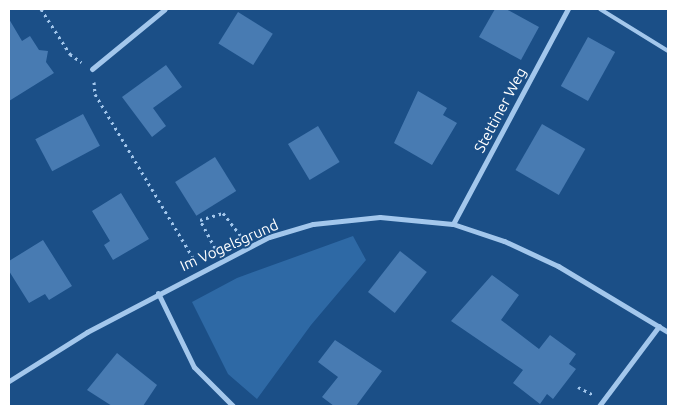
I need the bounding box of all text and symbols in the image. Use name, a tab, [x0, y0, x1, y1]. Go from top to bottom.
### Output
street label: Stettiner Weg	[470, 64, 530, 156]
street label: Im Vogelsgrund	[177, 215, 281, 275]

